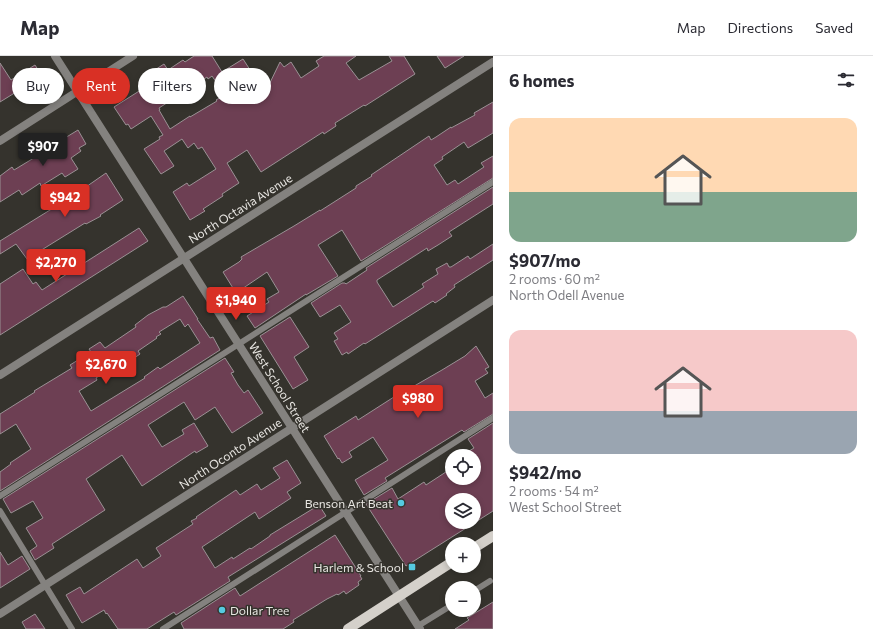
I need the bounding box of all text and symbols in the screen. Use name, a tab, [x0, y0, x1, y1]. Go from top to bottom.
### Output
text: Map	[20, 16, 59, 39]
text: Map	[677, 19, 706, 36]
text: Directions	[728, 19, 793, 36]
text: Saved	[815, 19, 853, 36]
chip: Buy	[12, 68, 64, 104]
chip: Rent	[72, 68, 130, 104]
chip: Filters	[138, 68, 206, 104]
chip: New	[214, 68, 271, 104]
icon: filters	[835, 69, 857, 91]
text: 6 homes	[509, 70, 574, 91]
pin: $907	[19, 133, 67, 167]
text: $907	[27, 138, 59, 154]
icon: home	[647, 144, 719, 216]
street label: North Octavia Avenue	[186, 170, 294, 246]
pin: $942	[41, 184, 89, 218]
text: $942	[50, 189, 80, 205]
pin: $2,270	[23, 249, 89, 283]
text: $907/mo	[509, 250, 581, 271]
text: $2,270	[35, 254, 77, 270]
text: 2 rooms · 60 m²	[509, 271, 600, 287]
pin: $1,940	[203, 287, 269, 321]
text: North Odell Avenue	[509, 287, 624, 303]
text: $1,940	[215, 292, 257, 308]
street label: West School Street	[247, 339, 313, 435]
pin: $2,670	[73, 351, 139, 385]
text: $2,670	[85, 356, 127, 372]
icon: home	[647, 356, 719, 428]
pin: $980	[394, 385, 442, 419]
text: $980	[402, 390, 434, 406]
street label: North Oconto Avenue	[176, 415, 284, 491]
map controls	[445, 449, 481, 617]
button: locate	[445, 449, 481, 485]
text: $942/mo	[509, 462, 581, 483]
text: 2 rooms · 54 m²	[509, 483, 599, 499]
button: layers	[445, 493, 481, 529]
place label: Benson Art Beat	[305, 496, 393, 510]
marker: Benson Art Beat	[396, 498, 406, 508]
text: West School Street	[509, 499, 621, 515]
button: +	[445, 537, 481, 573]
place label: Harlem & School	[313, 560, 404, 574]
marker: Harlem & School	[407, 562, 417, 572]
button: −	[445, 581, 481, 617]
place label: Dollar Tree	[230, 603, 289, 617]
marker: Dollar Tree	[217, 605, 227, 615]

